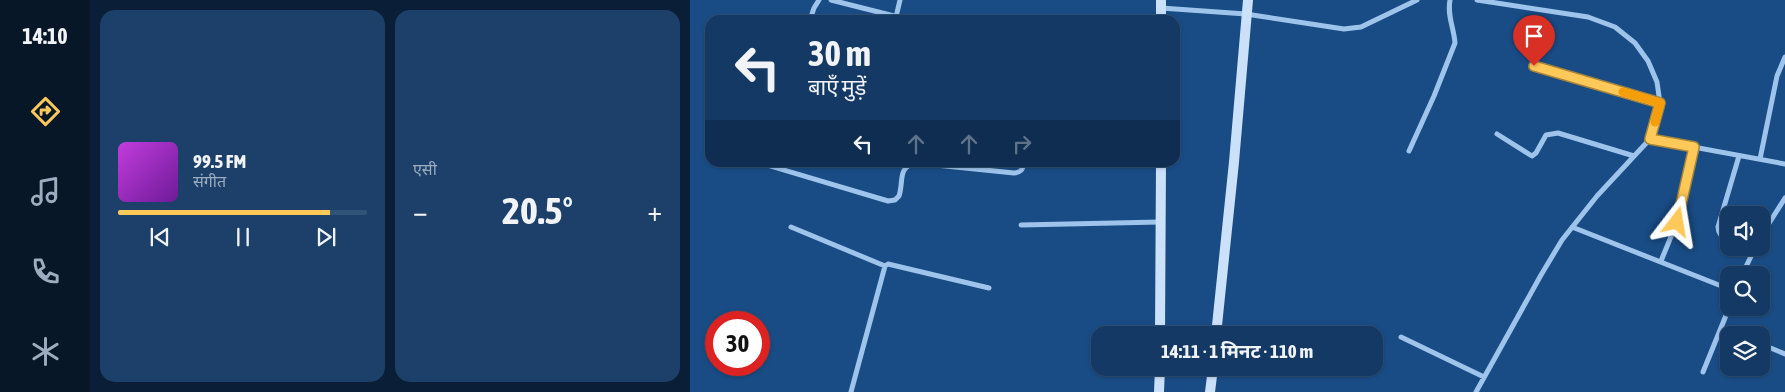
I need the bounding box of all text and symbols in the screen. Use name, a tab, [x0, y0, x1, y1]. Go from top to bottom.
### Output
pin	[1513, 15, 1555, 66]
icon: arrive	[1520, 22, 1548, 50]
text: 14:10	[22, 23, 68, 49]
text: 30 m	[808, 33, 871, 73]
icon: left	[725, 35, 790, 100]
text: बाएँ मुड़ें	[808, 74, 866, 100]
icon: directions	[28, 94, 63, 129]
icon: left	[849, 130, 877, 158]
icon: ahead	[902, 130, 930, 158]
icon: ahead	[955, 130, 983, 158]
icon: right	[1008, 130, 1036, 158]
text: 99.5 FM	[193, 150, 246, 172]
text: एसी	[413, 160, 437, 178]
text: संगीत	[193, 172, 226, 190]
icon: music	[28, 174, 63, 209]
text: 20.5°	[502, 189, 573, 232]
text: −	[413, 195, 428, 227]
text: +	[647, 195, 662, 227]
position arrow	[1650, 195, 1702, 247]
map controls	[1720, 206, 1770, 376]
button: sound	[1720, 206, 1770, 256]
icon: previous	[146, 223, 174, 251]
icon: pause	[229, 223, 257, 251]
icon: next	[312, 223, 340, 251]
icon: phone	[28, 254, 63, 289]
button: search	[1720, 266, 1770, 316]
speed limit sign: 30	[705, 311, 770, 376]
button: layers	[1720, 326, 1770, 376]
icon: climate	[28, 334, 63, 369]
text: 14:11 · 1 मिनट · 110 m	[1161, 340, 1313, 362]

